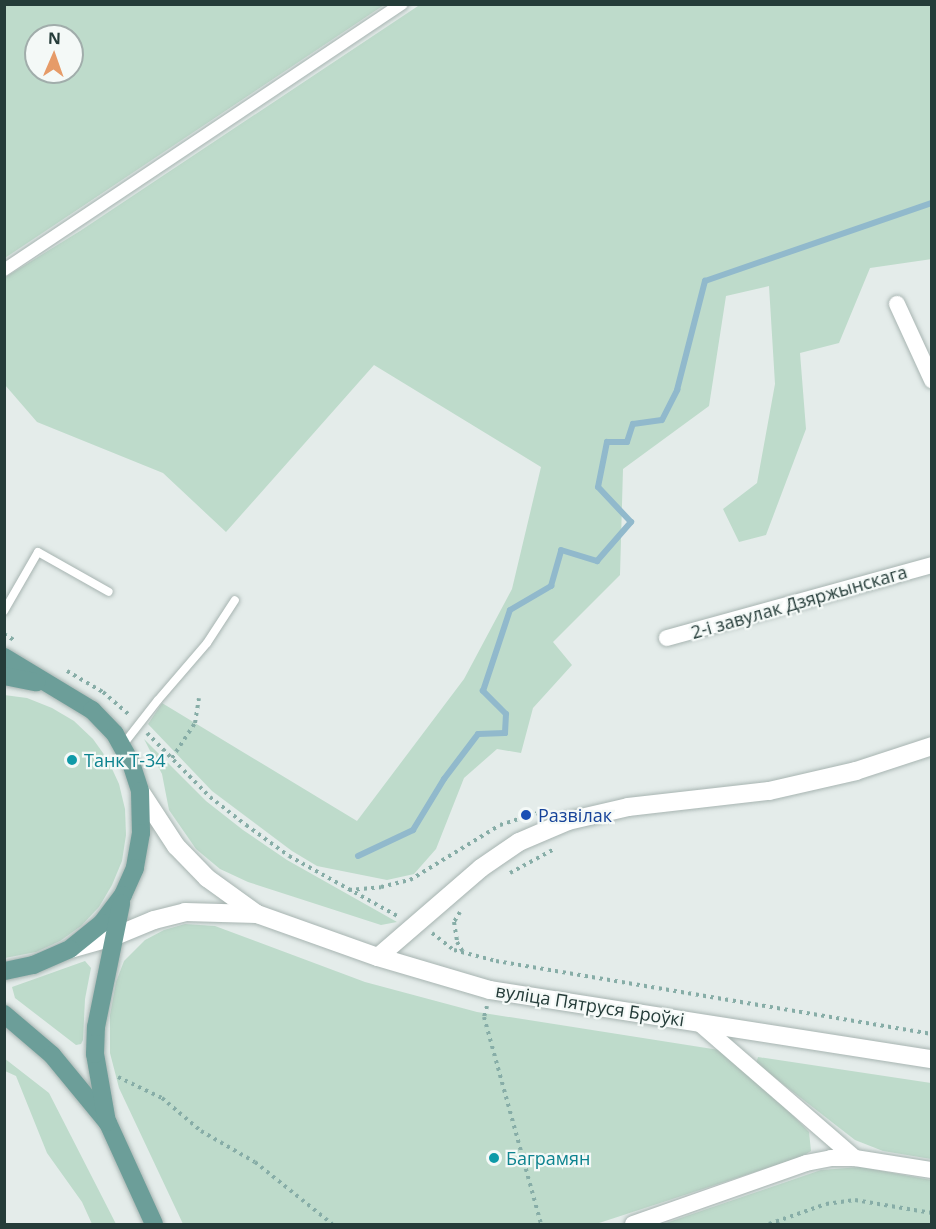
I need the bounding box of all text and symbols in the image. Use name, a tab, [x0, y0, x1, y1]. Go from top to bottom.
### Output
north arrow	[24, 24, 84, 84]
text: N	[48, 27, 61, 49]
street label: 2-і завулак Дзяржынскага	[688, 561, 910, 643]
place label: Танк Т-34	[84, 749, 166, 771]
marker: Танк Т-34	[65, 753, 79, 767]
place label: Развілак	[538, 804, 612, 826]
marker: Развілак	[519, 808, 533, 822]
street label: вуліца Пятруся Броўкі	[494, 979, 686, 1031]
place label: Баграмян	[506, 1147, 590, 1169]
marker: Баграмян	[487, 1151, 501, 1165]

